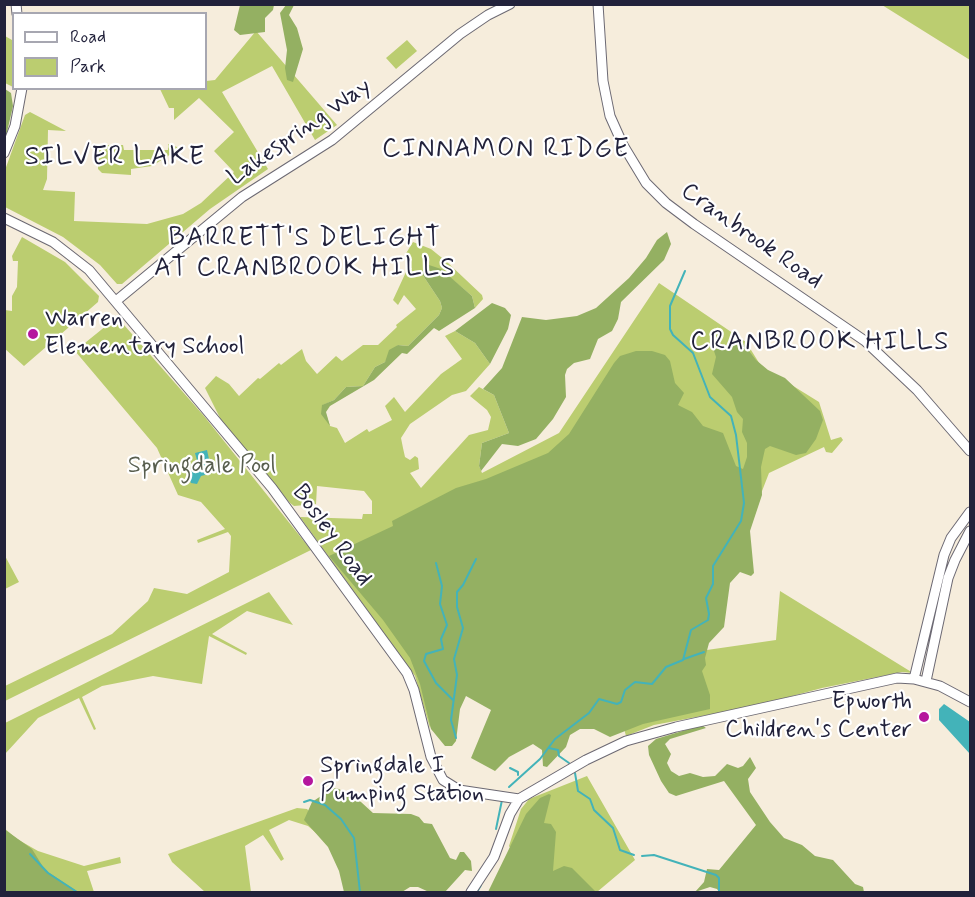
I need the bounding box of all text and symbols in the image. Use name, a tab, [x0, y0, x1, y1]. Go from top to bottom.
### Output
legend	[12, 12, 207, 90]
text: Road	[70, 25, 106, 49]
text: Park	[70, 55, 106, 79]
street label: Lakespring Way	[223, 73, 377, 193]
district label: CINNAMON RIDGE	[381, 135, 631, 167]
district label: SILVER LAKE	[21, 143, 209, 175]
street label: Cranbrook Road	[675, 178, 827, 296]
district label: BARRETT'S DELIGHT AT CRANBROOK HILLS	[159, 224, 451, 286]
place label: Warren Elementary School	[45, 306, 244, 362]
marker: Warren Elementary School	[26, 327, 40, 341]
district label: CRANBROOK HILLS	[695, 328, 945, 360]
park label: Springdale Pool	[128, 453, 276, 481]
street label: Bosley Road	[285, 480, 377, 592]
place label: Epworth Children's Center	[725, 689, 912, 745]
marker: Epworth Children's Center	[917, 710, 931, 724]
place label: Springdale I Pumping Station	[320, 753, 484, 809]
marker: Springdale I Pumping Station	[301, 774, 315, 788]

